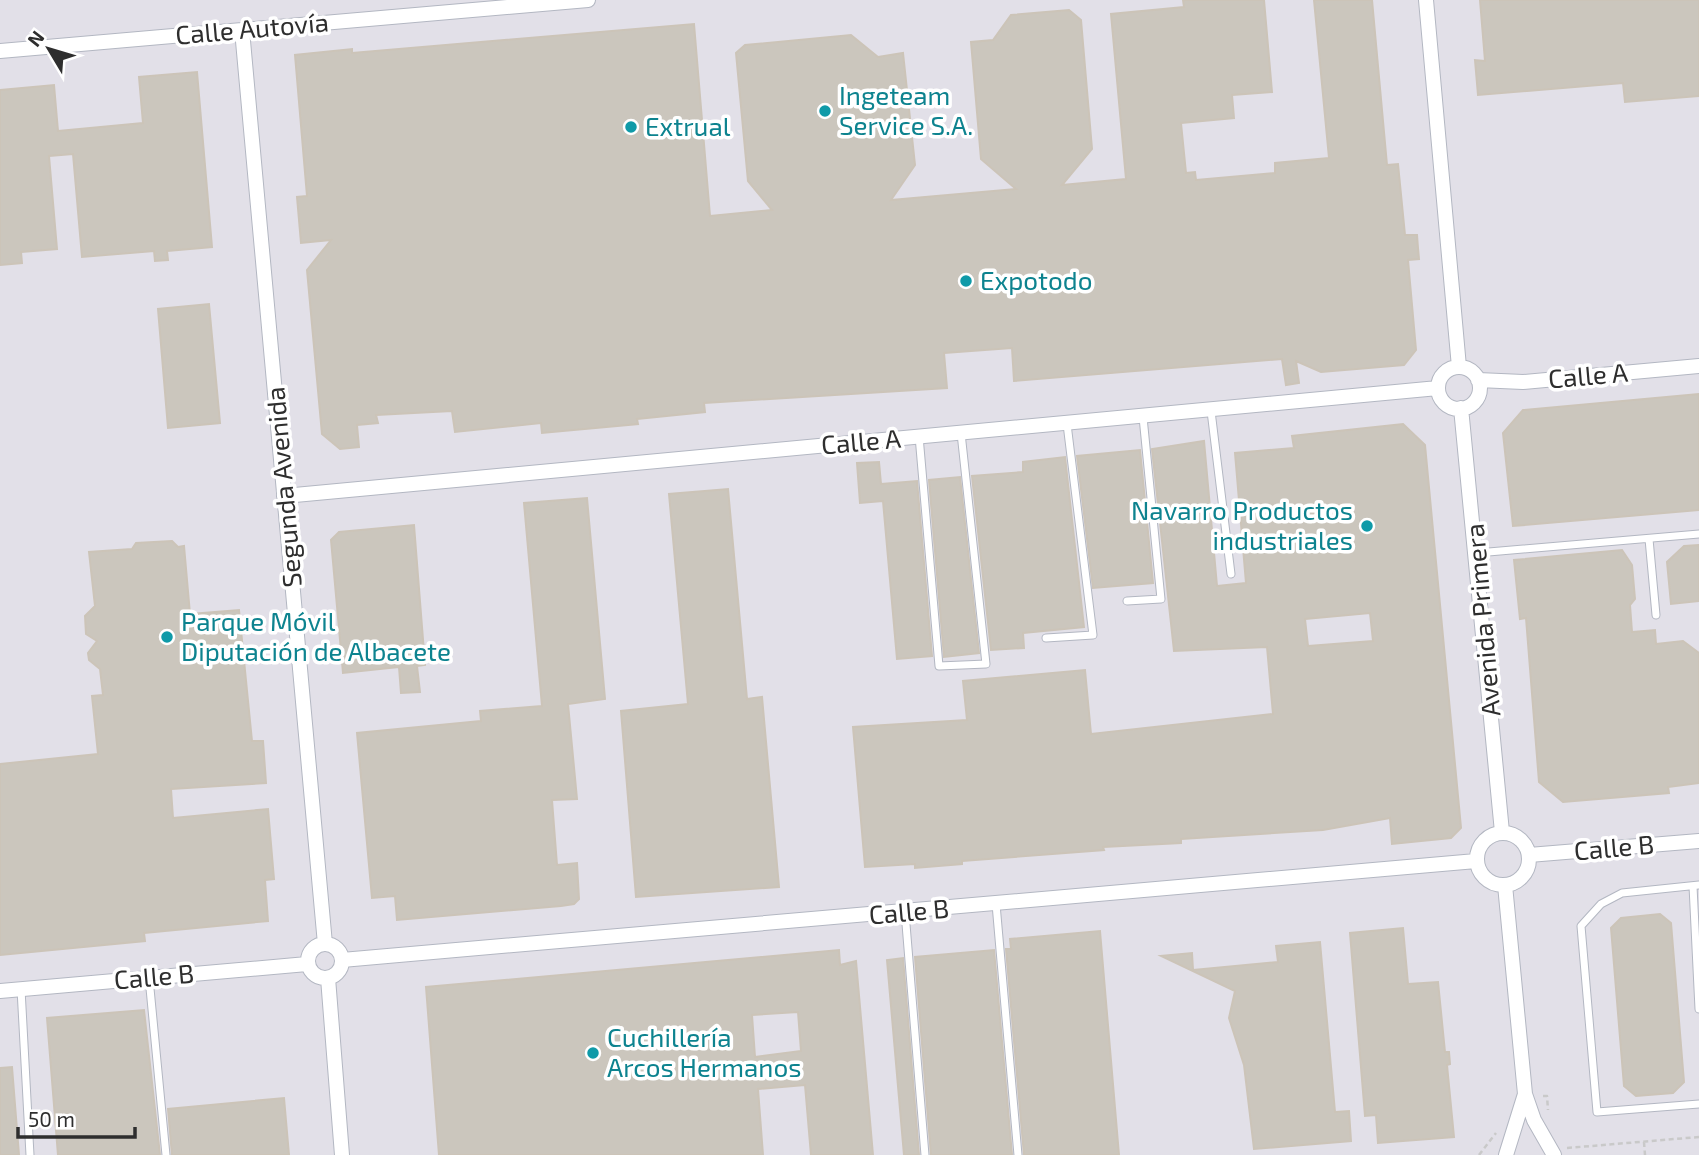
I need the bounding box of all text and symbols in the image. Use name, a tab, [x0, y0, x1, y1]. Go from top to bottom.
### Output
street label: Calle Autovía	[174, 5, 330, 50]
north arrow	[14, 14, 84, 84]
text: N	[22, 26, 48, 51]
place label: Ingeteam Service S.A.	[839, 79, 973, 140]
marker: Ingeteam Service S.A.	[817, 103, 833, 119]
place label: Extrual	[645, 110, 731, 141]
marker: Extrual	[623, 119, 639, 135]
place label: Expotodo	[980, 264, 1092, 295]
marker: Expotodo	[958, 273, 974, 289]
street label: Calle A	[1547, 356, 1629, 393]
street label: Segunda Avenida	[258, 386, 307, 589]
street label: Calle A	[820, 422, 902, 459]
place label: Navarro Productos industriales	[1131, 494, 1353, 555]
marker: Navarro Productos industriales	[1359, 518, 1375, 534]
street label: Avenida Primera	[1458, 522, 1505, 718]
place label: Parque Móvil Diputación de Albacete	[181, 605, 451, 666]
marker: Parque Móvil Diputación de Albacete	[159, 629, 175, 645]
street label: Calle B	[1572, 828, 1655, 865]
street label: Calle B	[867, 892, 950, 929]
street label: Calle B	[112, 957, 195, 994]
place label: Cuchillería Arcos Hermanos	[607, 1021, 801, 1082]
marker: Cuchillería Arcos Hermanos	[585, 1045, 601, 1061]
scale bar	[18, 1096, 135, 1140]
text: 50 m	[28, 1106, 75, 1131]

